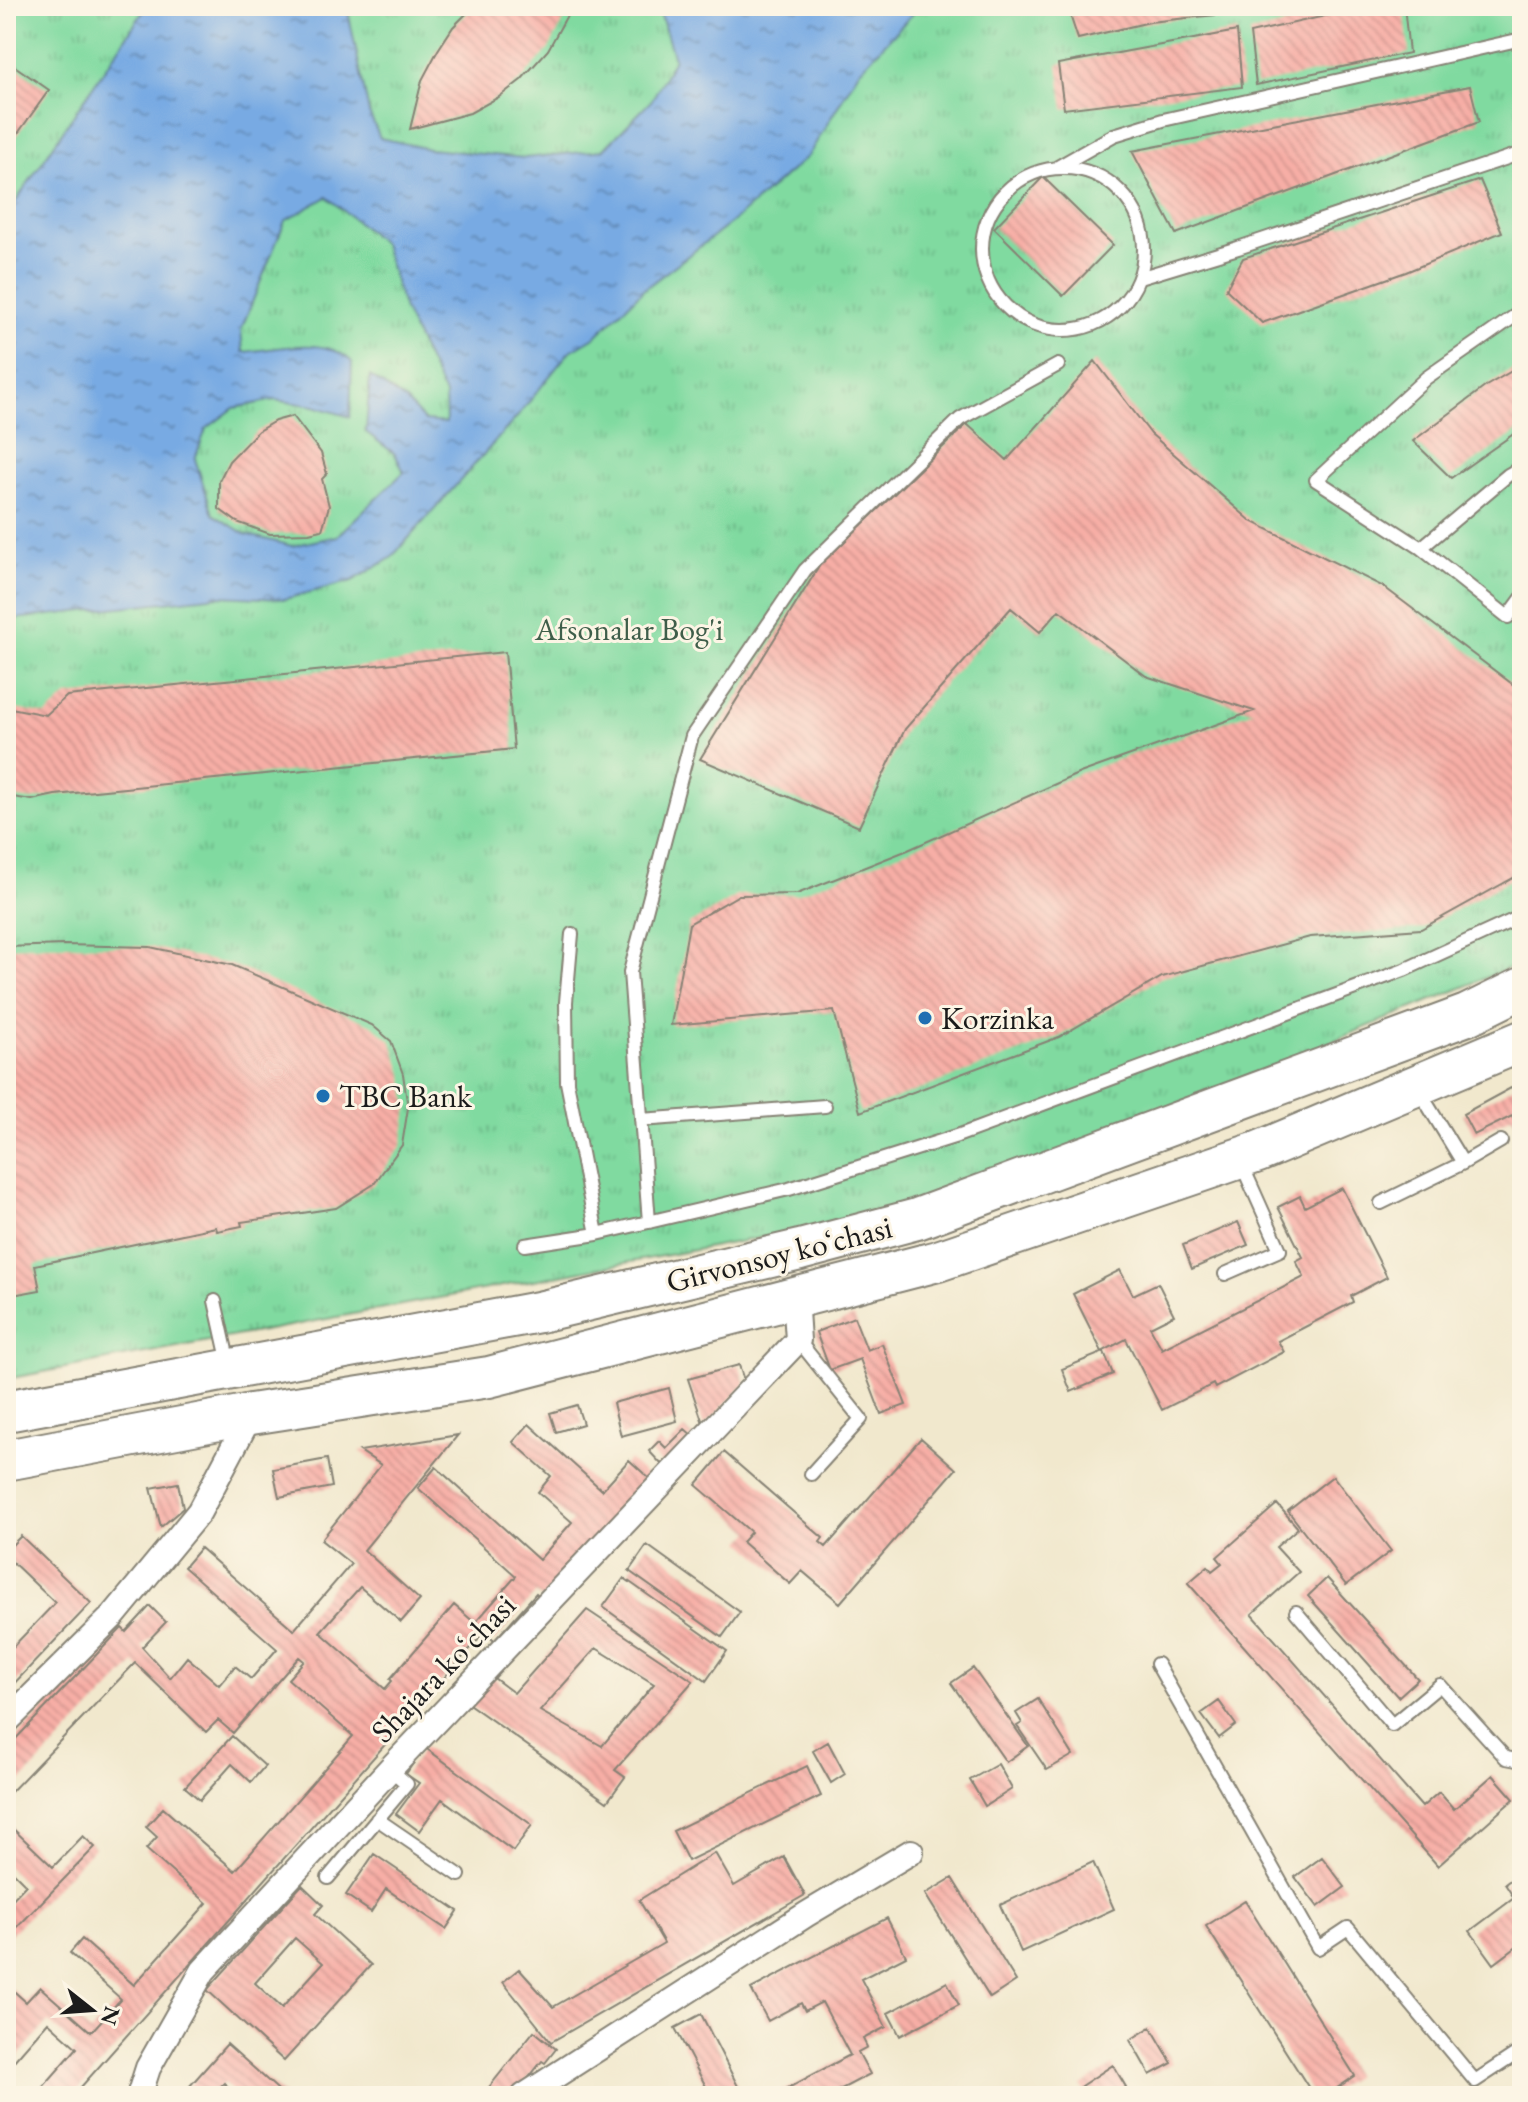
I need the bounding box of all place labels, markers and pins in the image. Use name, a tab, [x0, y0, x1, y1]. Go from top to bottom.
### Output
place label: Korzinka	[941, 997, 1054, 1039]
marker: Korzinka	[916, 1009, 934, 1027]
place label: TBC Bank	[339, 1075, 473, 1117]
marker: TBC Bank	[314, 1087, 332, 1105]

